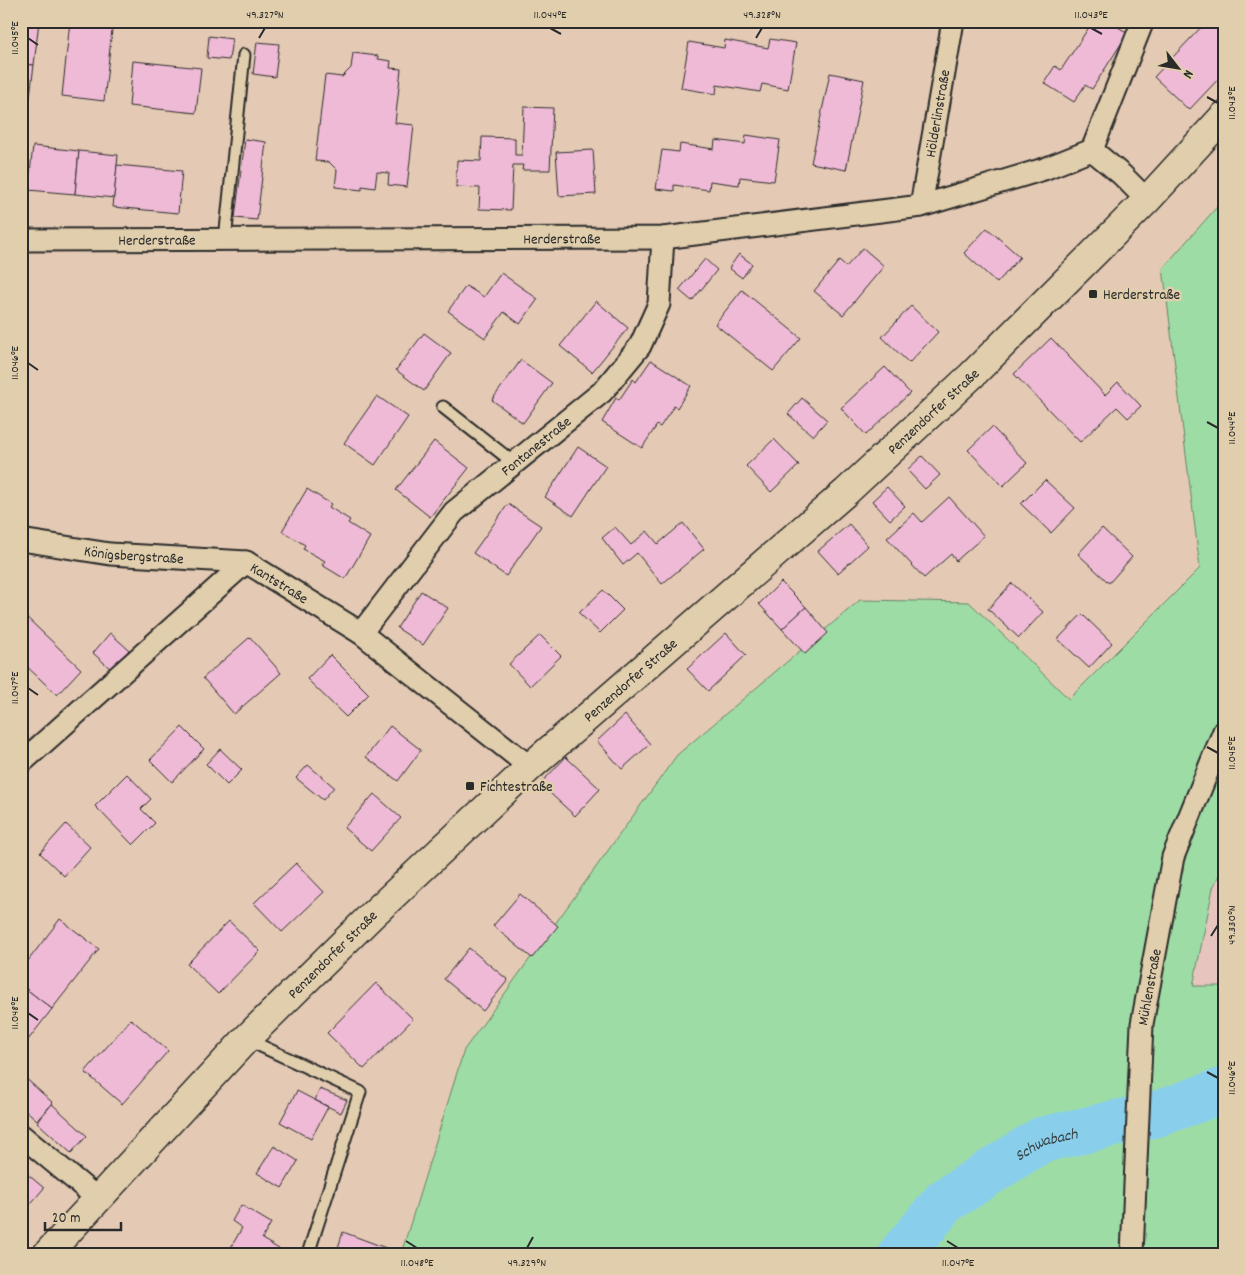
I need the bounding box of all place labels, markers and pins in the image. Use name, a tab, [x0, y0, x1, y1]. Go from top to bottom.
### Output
place label: Herderstraße	[1103, 285, 1181, 307]
marker: Herderstraße	[1087, 288, 1099, 300]
place label: Fichtestraße	[480, 777, 553, 799]
marker: Fichtestraße	[464, 780, 476, 792]

